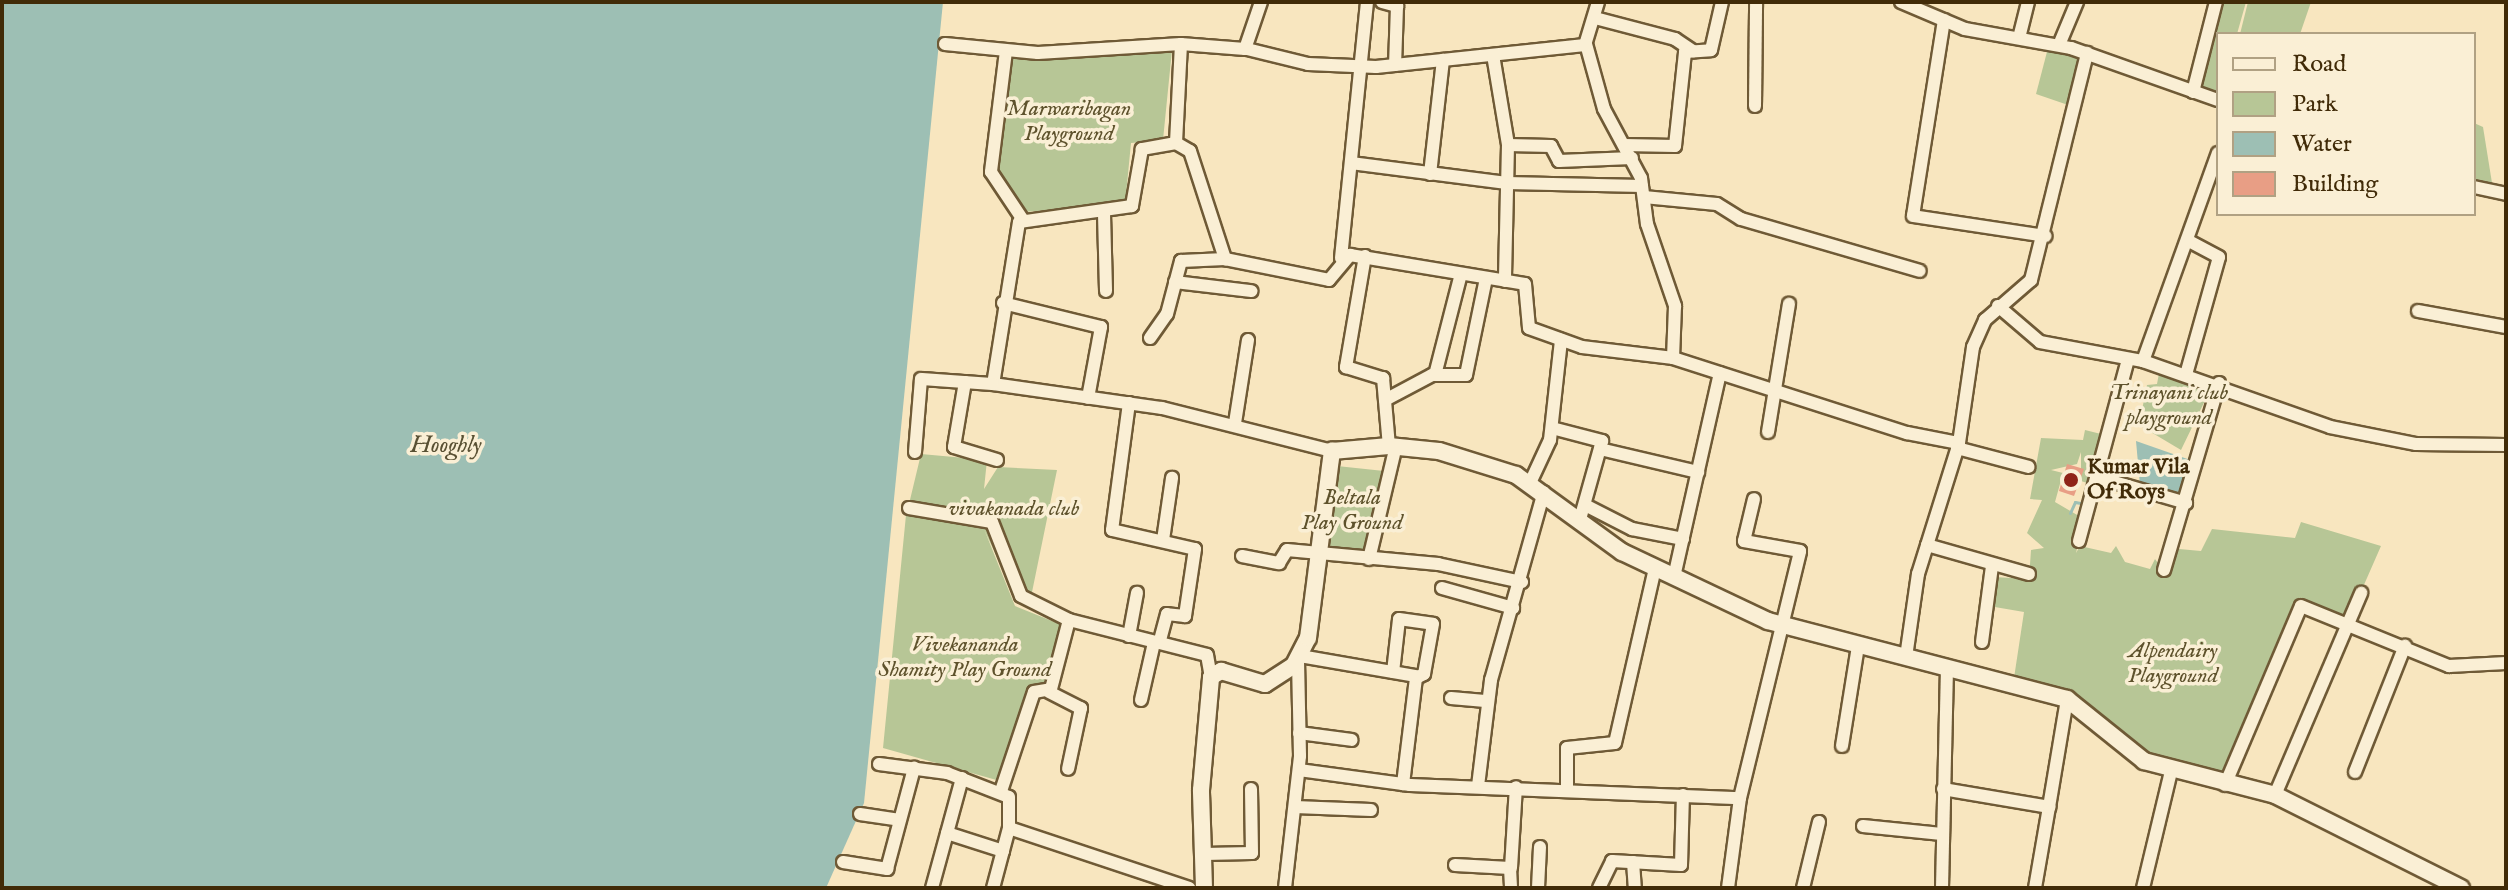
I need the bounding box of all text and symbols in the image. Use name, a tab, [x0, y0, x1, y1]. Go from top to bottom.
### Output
legend	[2216, 32, 2476, 216]
text: Road	[2292, 49, 2346, 80]
text: Park	[2292, 89, 2338, 120]
park label: Marwaribagan Playground	[1007, 96, 1131, 148]
text: Water	[2292, 129, 2352, 160]
text: Building	[2292, 169, 2378, 200]
park label: Trinayani club playground	[2110, 380, 2228, 432]
water label: Hooghly	[410, 432, 482, 460]
place label: Kumar Vila Of Roys	[2087, 454, 2189, 506]
marker: Kumar Vila Of Roys	[2062, 471, 2080, 489]
park label: Beltala Play Ground	[1301, 485, 1403, 536]
park label: vivakanada club	[949, 497, 1079, 523]
park label: Vivekananda Shamity Play Ground	[878, 632, 1052, 684]
park label: Alpendairy Playground	[2128, 638, 2218, 690]

